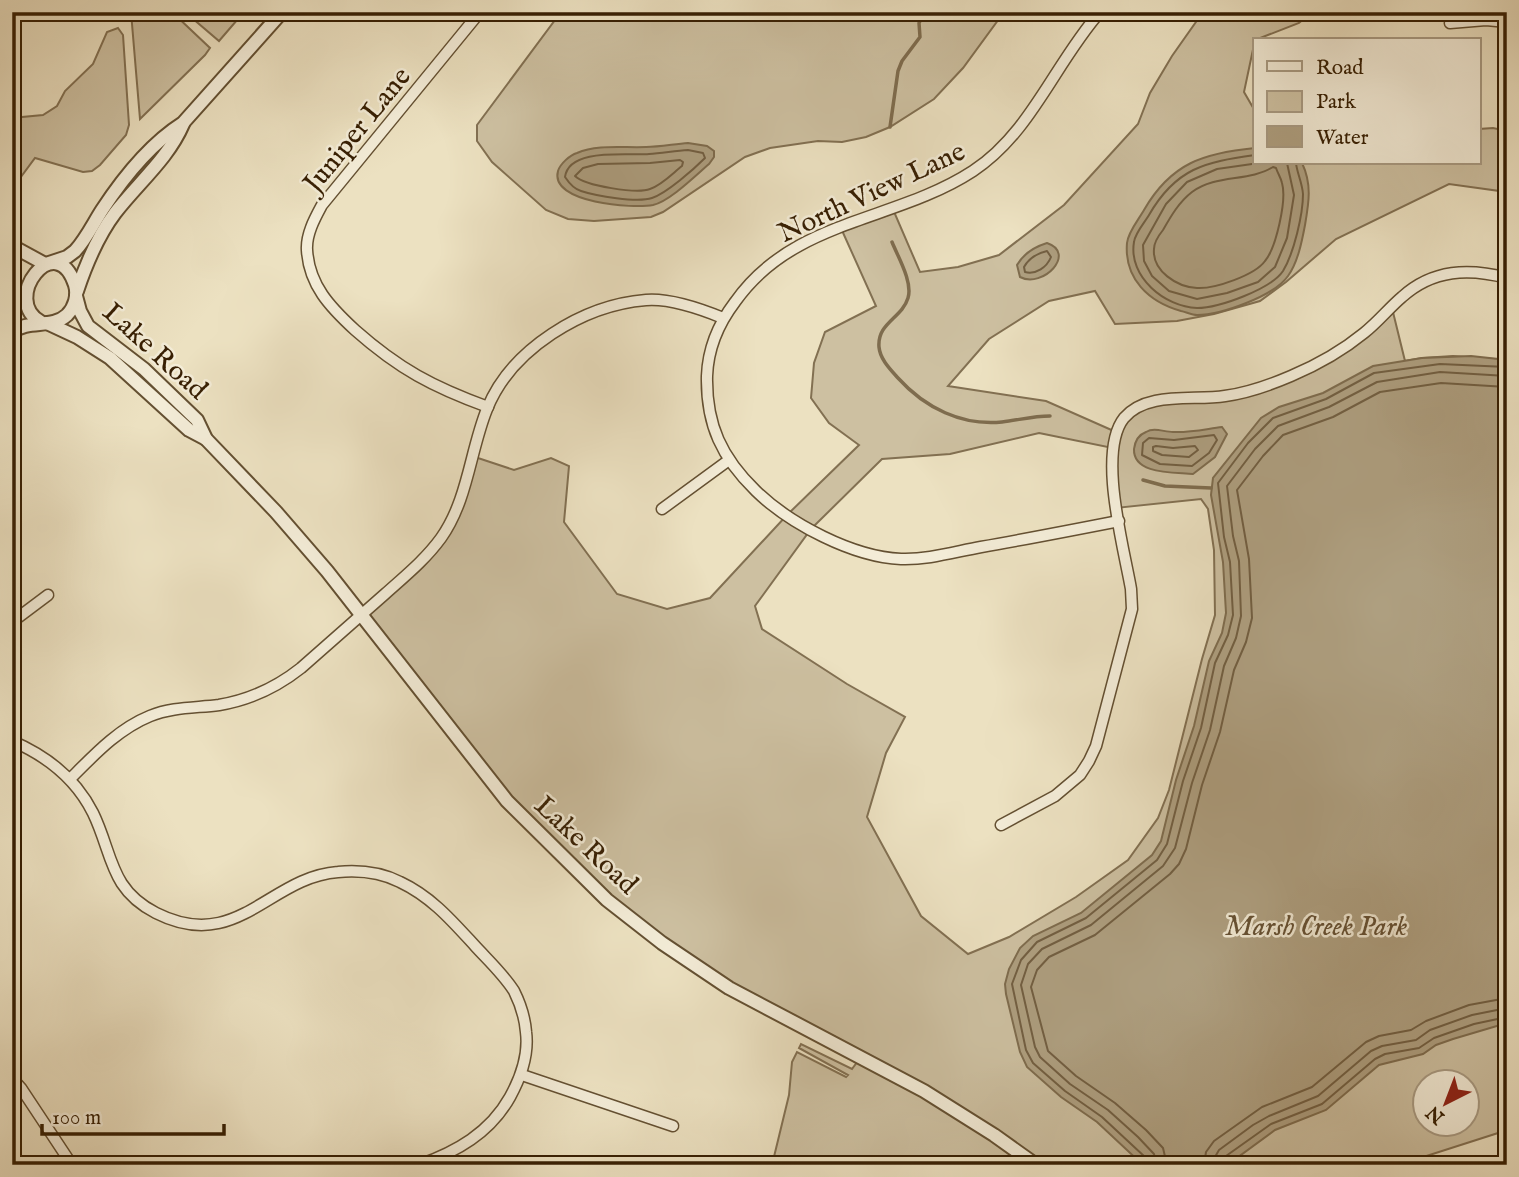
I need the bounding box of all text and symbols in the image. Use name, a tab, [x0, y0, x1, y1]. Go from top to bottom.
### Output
legend	[1253, 38, 1480, 164]
text: Road	[1316, 55, 1364, 82]
street label: Juniper Lane	[295, 60, 419, 203]
text: Park	[1316, 89, 1357, 116]
text: Water	[1316, 125, 1369, 152]
street label: North View Lane	[773, 135, 971, 252]
street label: Lake Road	[95, 296, 214, 408]
street label: Lake Road	[526, 789, 644, 903]
park label: Marsh Creek Park	[1225, 910, 1407, 945]
north arrow	[1410, 1068, 1480, 1138]
scale bar	[42, 1093, 224, 1137]
text: N	[1421, 1099, 1451, 1129]
text: 100 m	[52, 1105, 101, 1132]

